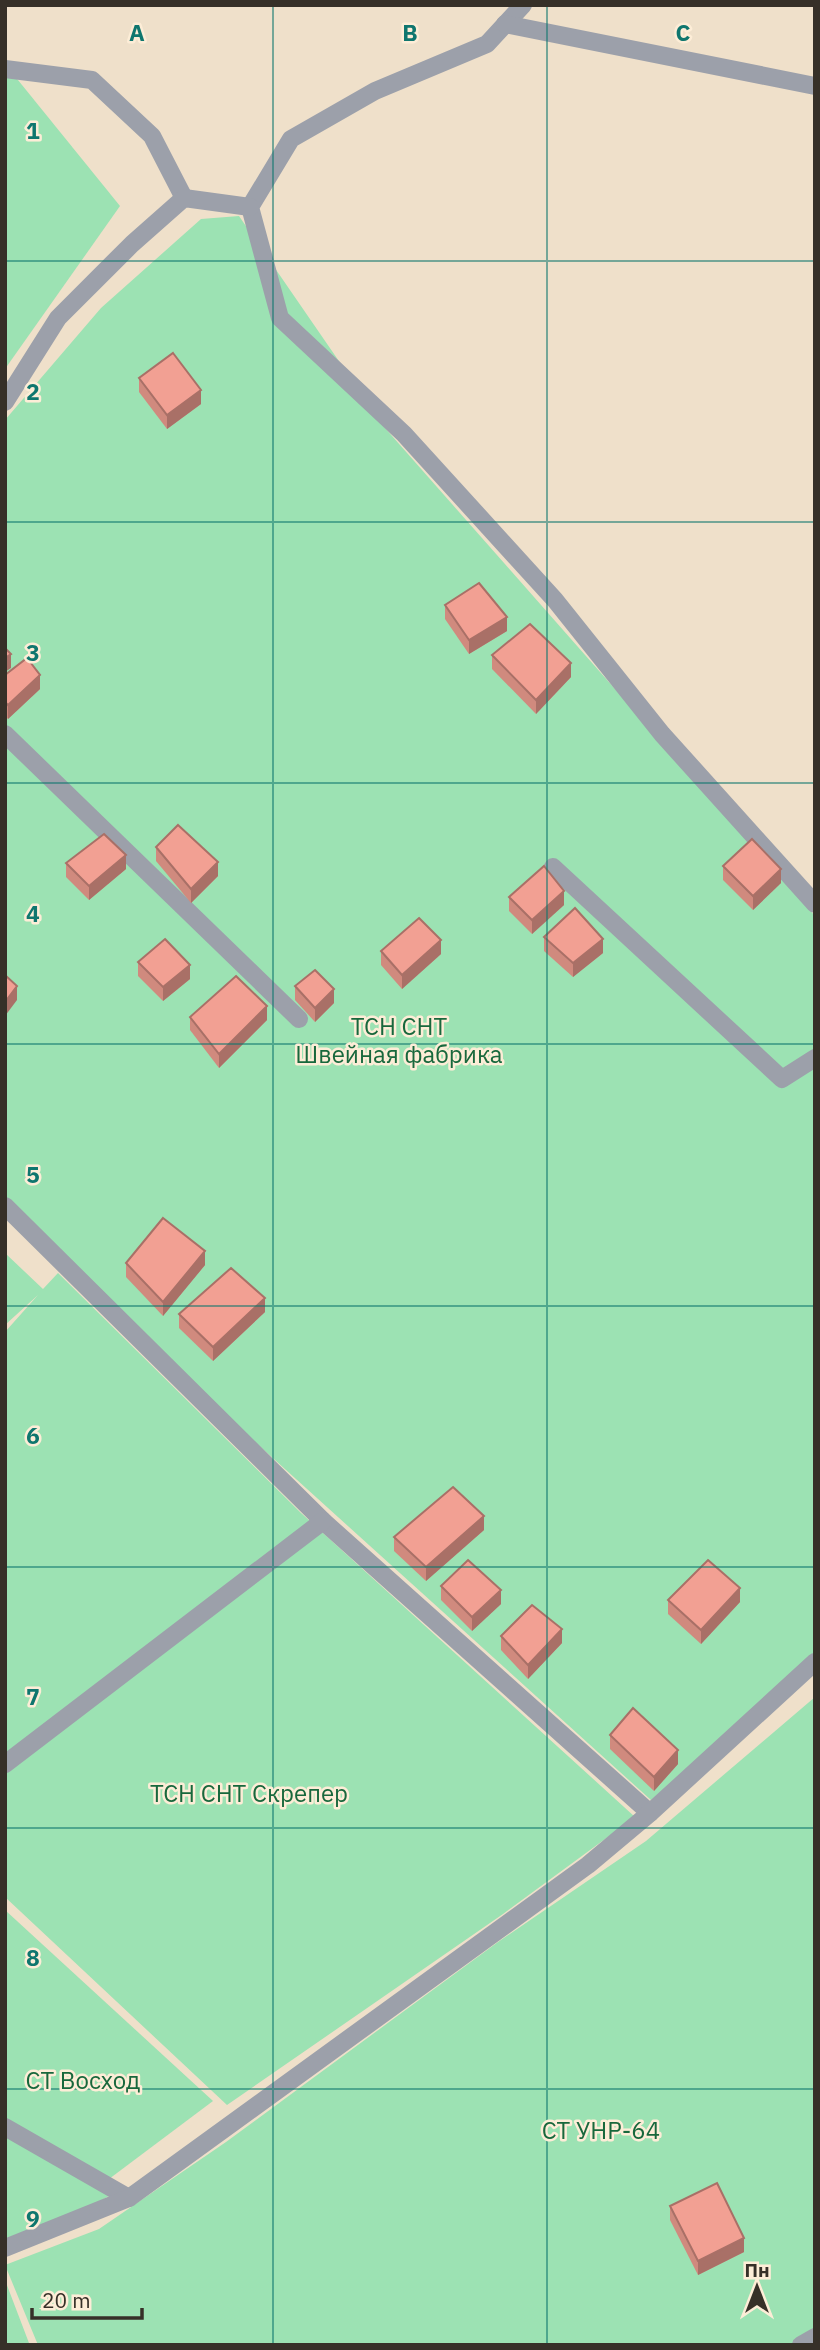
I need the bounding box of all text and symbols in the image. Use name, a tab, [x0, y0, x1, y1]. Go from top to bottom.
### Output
text: A	[129, 17, 145, 47]
text: B	[402, 17, 418, 47]
text: C	[676, 17, 691, 47]
text: 1	[26, 115, 40, 145]
text: 2	[26, 376, 40, 406]
text: 3	[26, 637, 40, 667]
text: 4	[26, 898, 40, 928]
park label: ТСН СНТ Швейная фабрика	[295, 1010, 503, 1070]
text: 5	[26, 1159, 40, 1189]
text: 6	[26, 1420, 40, 1450]
text: 7	[26, 1681, 40, 1711]
park label: ТСН СНТ Скрепер	[150, 1777, 348, 1809]
text: 8	[26, 1942, 40, 1972]
park label: СТ Восход	[26, 2064, 140, 2096]
park label: СТ УНР-64	[542, 2114, 660, 2146]
text: 9	[26, 2203, 40, 2233]
north arrow	[722, 2252, 792, 2322]
text: Пн	[744, 2258, 770, 2282]
scale bar	[32, 2276, 142, 2320]
text: 20 m	[42, 2286, 91, 2314]

